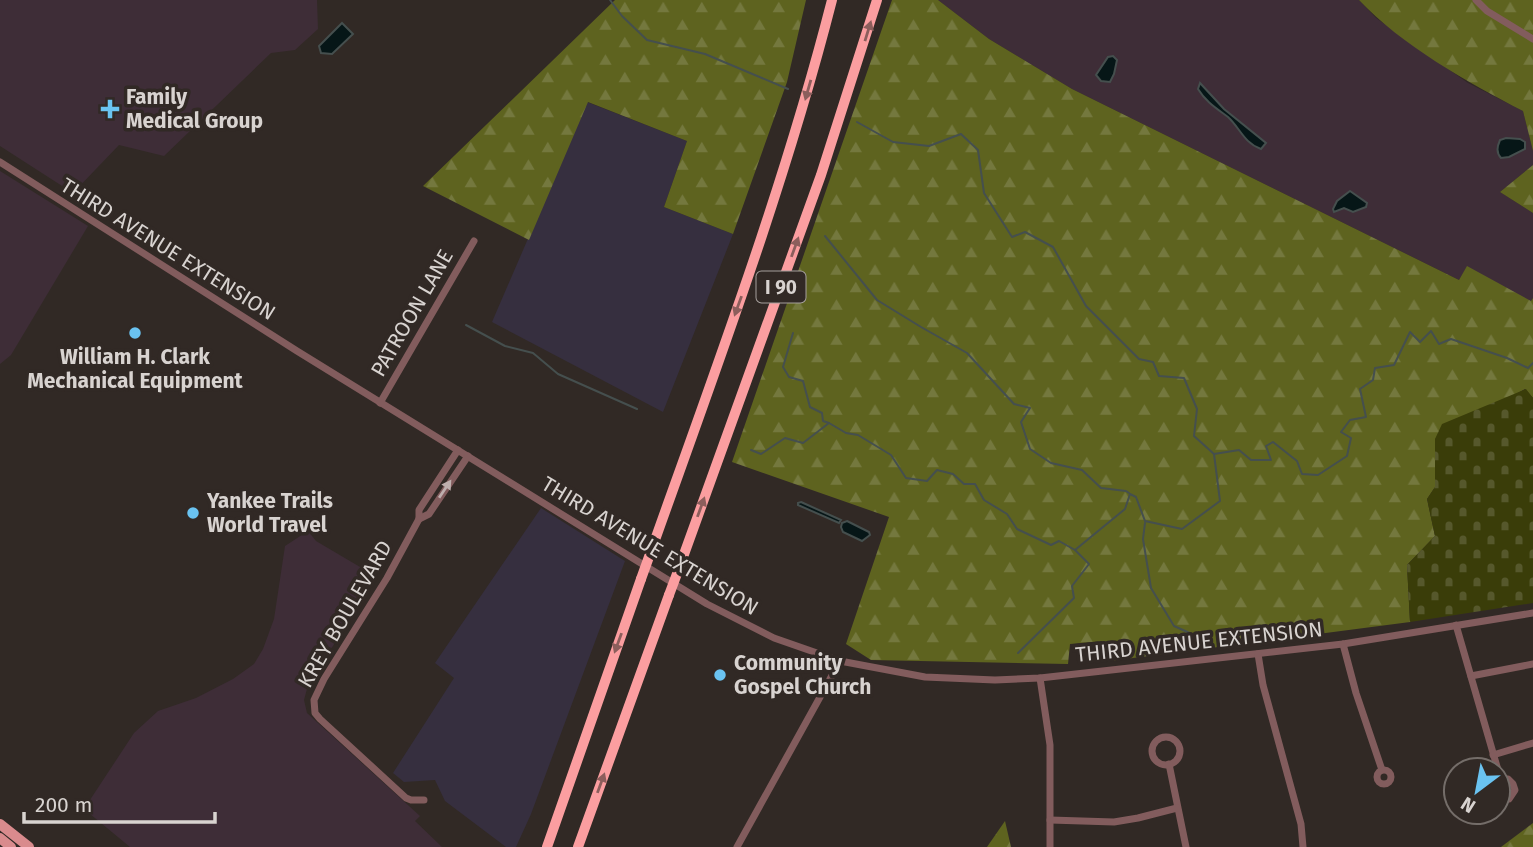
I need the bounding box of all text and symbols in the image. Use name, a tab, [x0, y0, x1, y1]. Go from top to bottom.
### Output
one-way arrow	[863, 21, 873, 42]
one-way arrow	[802, 79, 812, 100]
place label: Family Medical Group	[126, 84, 263, 134]
marker: Family Medical Group	[100, 99, 120, 119]
street label: THIRD AVENUE EXTENSION	[56, 172, 280, 326]
one-way arrow	[790, 237, 801, 258]
street label: PATROON LANE	[365, 245, 459, 381]
road number: I 90	[756, 272, 806, 302]
one-way arrow	[732, 295, 743, 316]
marker: William H. Clark Mechanical Equipment	[127, 325, 143, 341]
place label: William H. Clark Mechanical Equipment	[27, 344, 244, 394]
street label: THIRD AVENUE EXTENSION	[537, 471, 763, 621]
one-way arrow	[438, 480, 451, 499]
place label: Yankee Trails World Travel	[206, 488, 333, 538]
one-way arrow	[696, 497, 707, 518]
marker: Yankee Trails World Travel	[185, 505, 201, 521]
street label: KREY BOULEVARD	[292, 536, 398, 692]
street label: THIRD AVENUE EXTENSION	[1074, 616, 1324, 668]
one-way arrow	[612, 632, 623, 653]
place label: Community Gospel Church	[734, 650, 871, 700]
marker: Community Gospel Church	[712, 667, 728, 683]
north arrow	[1442, 756, 1512, 826]
one-way arrow	[596, 772, 607, 793]
scale bar	[24, 780, 215, 824]
text: 200 m	[35, 792, 92, 818]
text: N	[1457, 792, 1480, 818]

